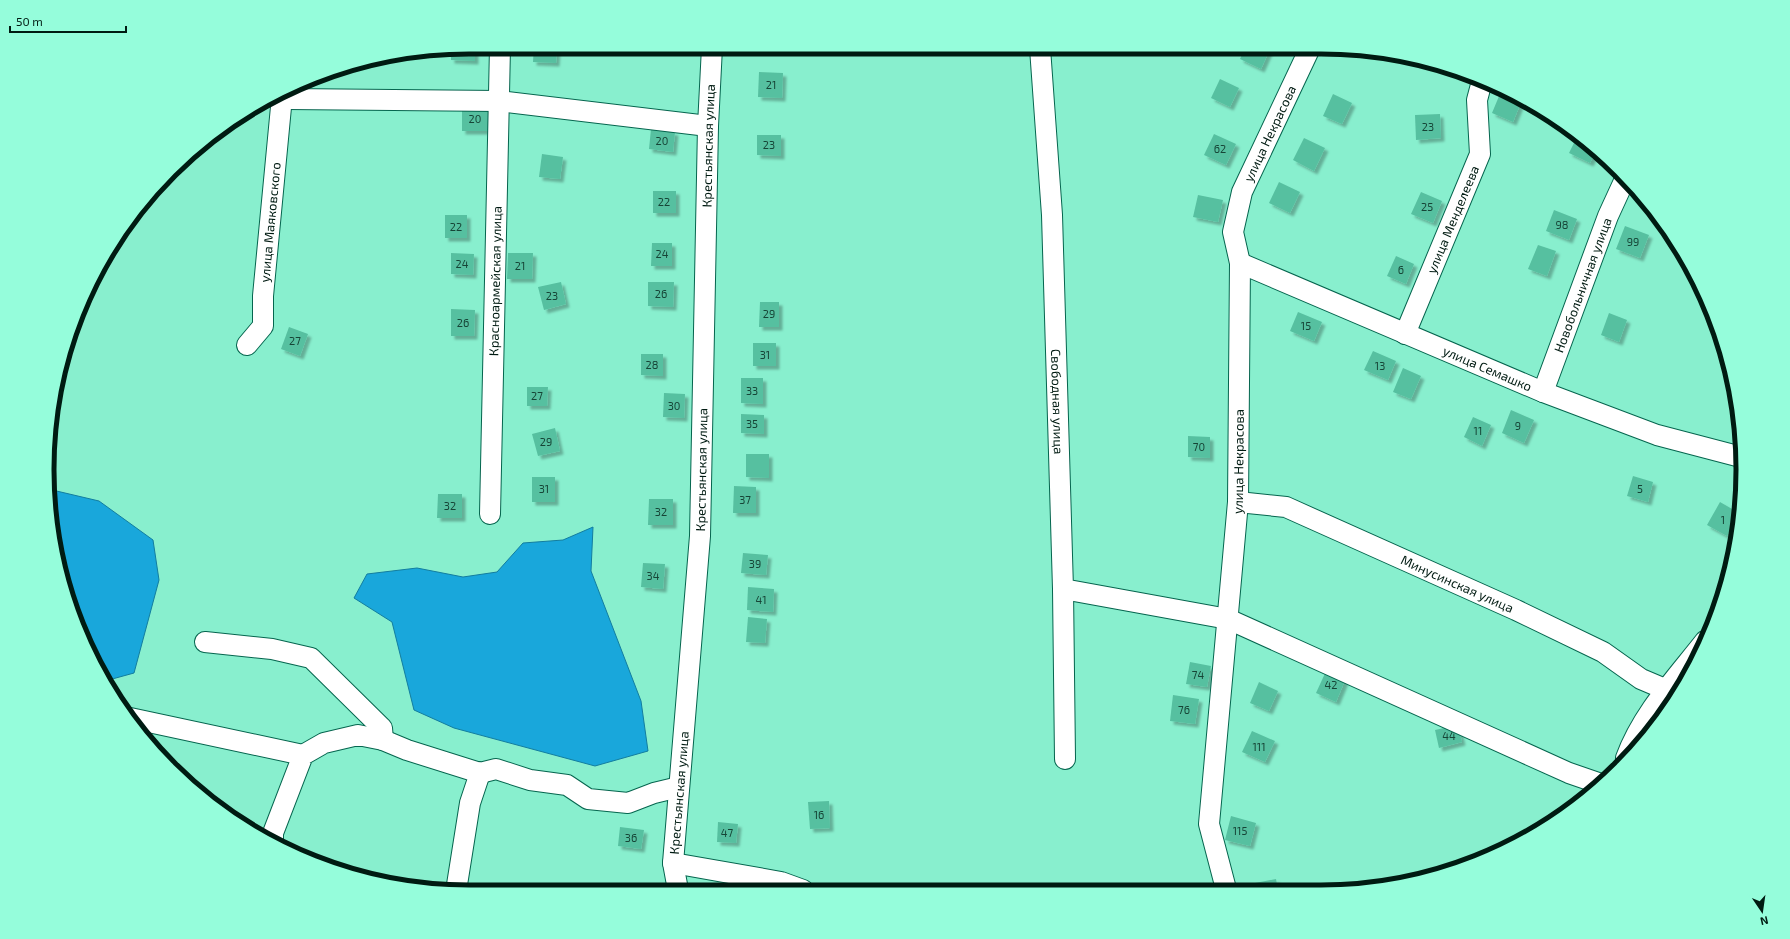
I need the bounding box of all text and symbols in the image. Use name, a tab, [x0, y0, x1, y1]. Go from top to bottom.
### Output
scale bar	[10, 8, 126, 34]
text: 50 m	[16, 14, 43, 28]
house number: 21	[766, 78, 776, 91]
street label: улица Некрасова	[1240, 83, 1299, 184]
street label: Крестьянская улица	[698, 84, 718, 208]
house number: 20	[469, 112, 481, 125]
house number: 23	[1422, 120, 1434, 133]
house number: 20	[656, 134, 668, 147]
house number: 23	[763, 138, 775, 151]
house number: 62	[1214, 142, 1226, 155]
street label: улица Маяковского	[256, 161, 284, 283]
street label: улица Менделеева	[1423, 163, 1482, 276]
house number: 22	[658, 195, 670, 208]
house number: 25	[1421, 200, 1433, 213]
street label: Красноармейская улица	[485, 206, 505, 356]
street label: Новобольничная улица	[1550, 215, 1615, 355]
house number: 98	[1556, 218, 1568, 231]
house number: 22	[450, 220, 462, 233]
house number: 99	[1627, 235, 1639, 248]
house number: 24	[656, 247, 669, 260]
house number: 24	[456, 257, 469, 270]
house number: 21	[515, 259, 525, 272]
house number: 6	[1398, 263, 1404, 276]
house number: 26	[655, 287, 667, 300]
house number: 23	[546, 289, 558, 302]
house number: 29	[763, 307, 775, 320]
house number: 26	[457, 316, 469, 329]
house number: 15	[1301, 319, 1311, 332]
house number: 27	[289, 334, 301, 347]
street label: улица Семашко	[1440, 342, 1535, 394]
house number: 31	[760, 348, 770, 361]
street label: Свободная улица	[1048, 349, 1067, 454]
house number: 28	[646, 358, 658, 371]
house number: 13	[1375, 359, 1385, 372]
house number: 33	[746, 384, 758, 397]
house number: 27	[531, 389, 543, 402]
house number: 30	[668, 399, 680, 412]
street label: Крестьянская улица	[692, 408, 710, 531]
street label: улица Некрасова	[1229, 409, 1247, 515]
house number: 35	[746, 417, 758, 430]
house number: 9	[1515, 419, 1521, 432]
house number: 11	[1474, 424, 1482, 437]
house number: 29	[540, 435, 552, 448]
house number: 70	[1193, 440, 1205, 453]
house number: 31	[539, 482, 549, 495]
house number: 5	[1637, 482, 1643, 495]
house number: 37	[739, 493, 751, 506]
house number: 32	[444, 499, 456, 512]
house number: 32	[655, 505, 667, 518]
house number: 1	[1721, 513, 1725, 526]
street label: Минусинская улица	[1398, 552, 1516, 616]
house number: 39	[749, 557, 761, 570]
house number: 34	[647, 569, 660, 582]
house number: 41	[755, 593, 767, 606]
house number: 74	[1192, 668, 1204, 681]
house number: 42	[1325, 678, 1337, 691]
house number: 76	[1178, 703, 1190, 716]
house number: 44	[1442, 729, 1456, 742]
street label: Крестьянская улица	[666, 731, 692, 855]
house number: 111	[1252, 740, 1266, 753]
house number: 16	[814, 808, 824, 821]
house number: 115	[1233, 824, 1247, 837]
house number: 47	[721, 826, 734, 839]
house number: 36	[625, 831, 637, 844]
north arrow	[1742, 891, 1782, 931]
text: N	[1759, 914, 1770, 928]

